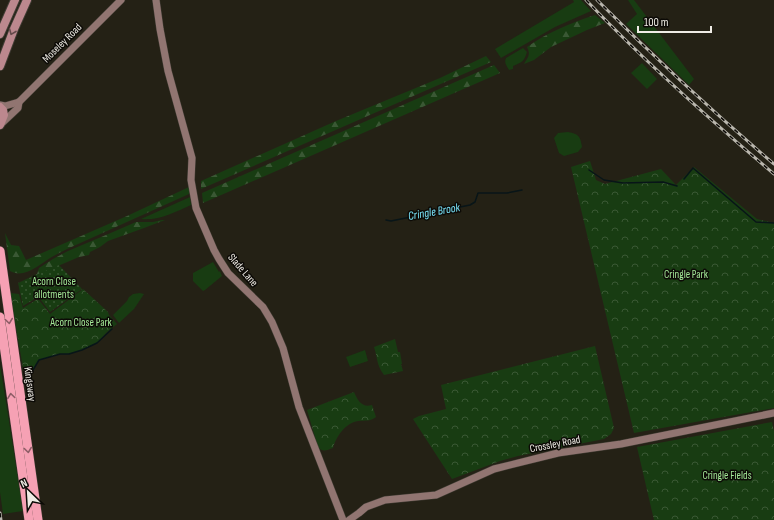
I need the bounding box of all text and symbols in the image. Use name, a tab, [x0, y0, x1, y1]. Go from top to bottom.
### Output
scale bar	[638, 8, 711, 34]
text: 100 m	[644, 15, 669, 30]
street label: Moseley Road	[40, 20, 85, 65]
one-way arrow	[9, 29, 17, 36]
water label: Cringle Brook	[407, 200, 462, 224]
street label: Slade Lane	[225, 251, 261, 289]
park label: Cringle Park	[664, 268, 709, 281]
park label: Acorn Close allotments	[31, 275, 76, 301]
park label: Acorn Close Park	[49, 316, 113, 329]
one-way arrow	[5, 318, 14, 324]
street label: Kingsway	[21, 366, 39, 403]
one-way arrow	[7, 393, 16, 399]
street label: Crossley Road	[529, 433, 582, 455]
one-way arrow	[23, 447, 32, 453]
park label: Cringle Fields	[702, 469, 752, 482]
north arrow	[8, 472, 48, 512]
text: N	[19, 476, 30, 491]

